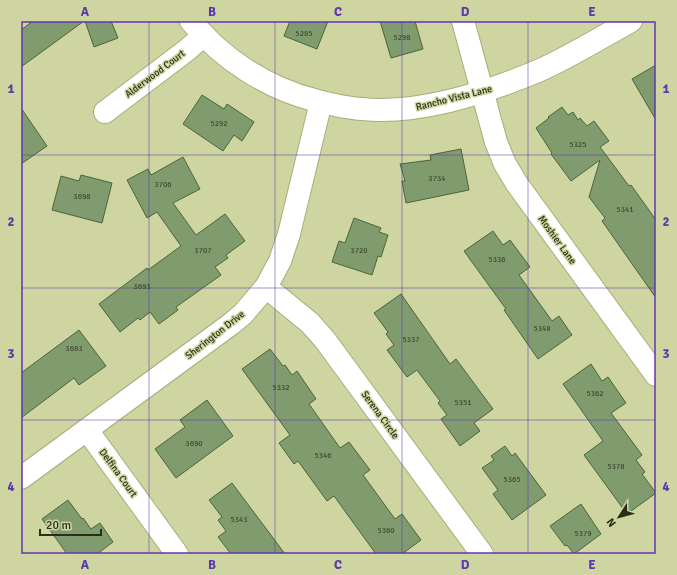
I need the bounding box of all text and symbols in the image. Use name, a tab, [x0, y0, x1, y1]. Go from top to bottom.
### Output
text: A	[81, 4, 90, 20]
text: B	[208, 4, 216, 20]
text: C	[334, 4, 342, 20]
text: D	[461, 4, 470, 20]
text: E	[588, 4, 596, 20]
house number: 5285	[295, 28, 313, 38]
house number: 5298	[393, 32, 411, 42]
street label: Alderwood Court	[123, 47, 188, 100]
text: 1	[7, 81, 15, 97]
text: 1	[662, 81, 670, 97]
street label: Rancho Vista Lane	[415, 83, 493, 113]
house number: 5292	[210, 118, 228, 128]
house number: 5325	[569, 139, 587, 149]
house number: 3734	[428, 173, 446, 183]
house number: 3706	[154, 179, 172, 189]
house number: 3698	[73, 191, 91, 201]
house number: 5341	[616, 204, 634, 214]
street label: Moshier Lane	[535, 213, 579, 267]
text: 2	[7, 214, 15, 230]
text: 2	[662, 214, 670, 230]
house number: 3707	[194, 245, 212, 255]
house number: 3720	[350, 245, 368, 255]
house number: 5336	[488, 254, 506, 264]
house number: 3693	[133, 281, 151, 291]
street label: Sherington Drive	[183, 308, 247, 362]
house number: 5348	[533, 323, 551, 333]
house number: 5337	[402, 334, 420, 344]
house number: 3683	[65, 343, 83, 353]
text: 3	[7, 346, 15, 362]
text: 3	[662, 346, 670, 362]
house number: 5332	[272, 382, 290, 392]
house number: 5362	[586, 388, 604, 398]
street label: Serena Circle	[359, 389, 401, 441]
house number: 5351	[454, 397, 472, 407]
house number: 3690	[185, 438, 203, 448]
street label: Delfina Court	[96, 446, 140, 500]
house number: 5346	[314, 450, 332, 460]
house number: 5378	[607, 461, 625, 471]
house number: 5365	[503, 474, 521, 484]
text: 4	[7, 479, 15, 495]
text: 4	[662, 479, 670, 495]
north arrow	[599, 497, 639, 537]
scale bar	[40, 511, 101, 537]
house number: 5343	[230, 514, 248, 524]
text: N	[604, 516, 619, 530]
text: 20 m	[46, 518, 71, 533]
house number: 5360	[377, 525, 395, 535]
house number: 5379	[574, 528, 592, 538]
text: A	[81, 557, 90, 573]
text: B	[208, 557, 216, 573]
text: C	[334, 557, 342, 573]
text: D	[461, 557, 470, 573]
text: E	[588, 557, 596, 573]

